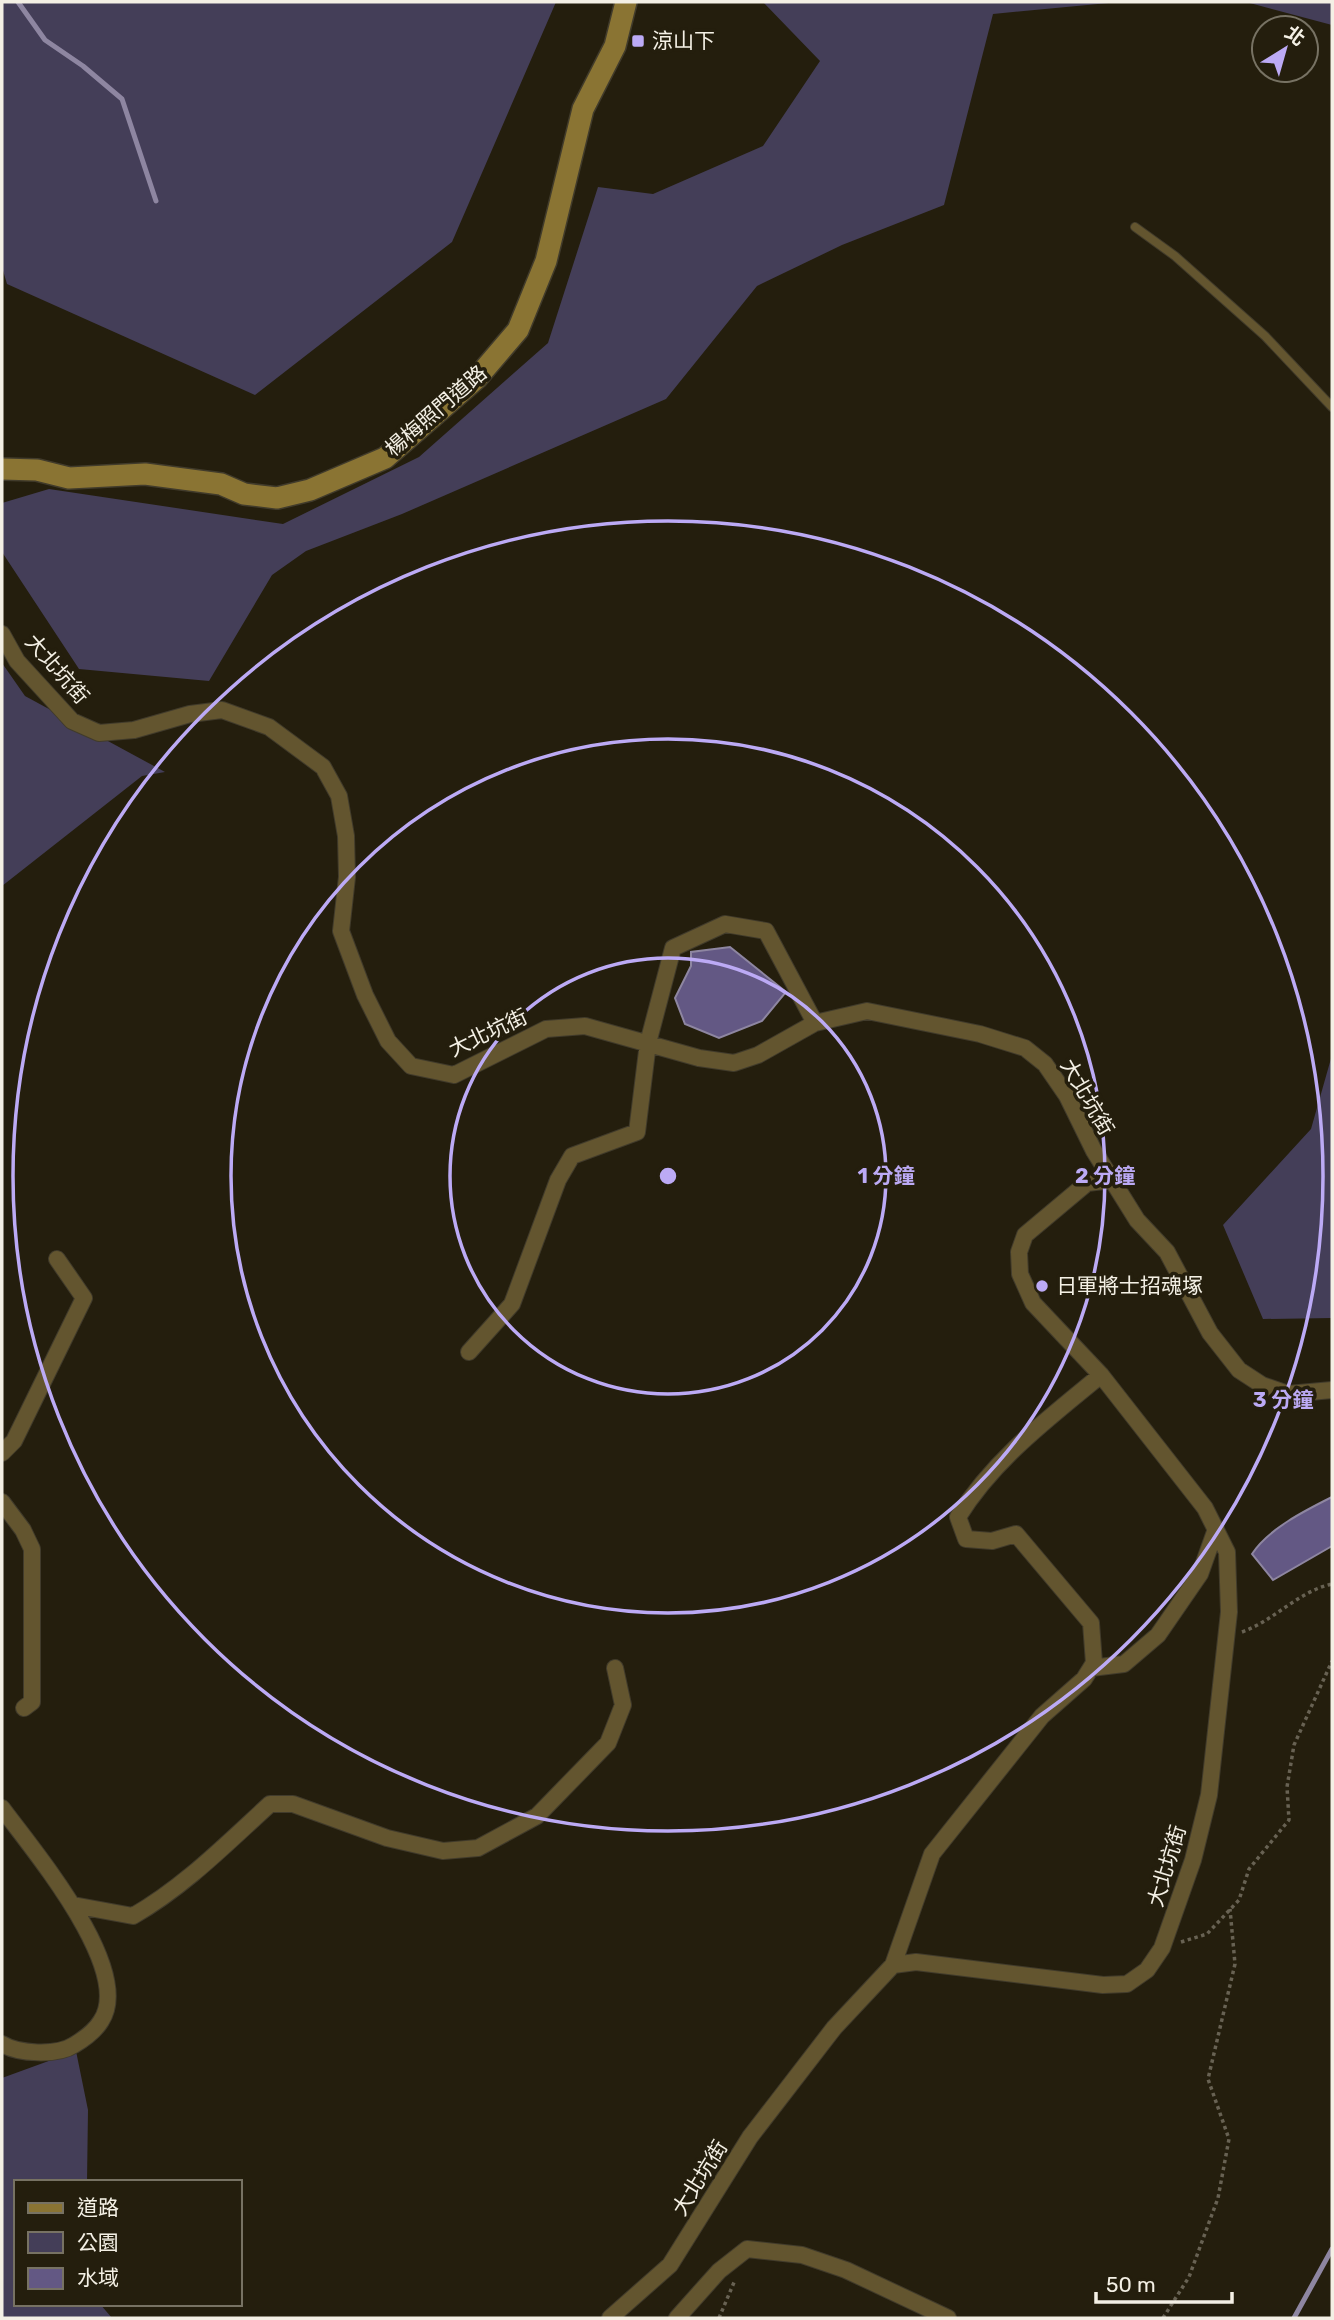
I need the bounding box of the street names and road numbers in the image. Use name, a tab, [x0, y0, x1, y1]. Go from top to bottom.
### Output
street label: 楊梅照門道路	[380, 360, 491, 461]
street label: 大北坑街	[20, 629, 94, 709]
street label: 大北坑街	[444, 1003, 531, 1062]
street label: 大北坑街	[1056, 1054, 1119, 1139]
street label: 大北坑街	[1142, 1822, 1191, 1910]
street label: 大北坑街	[667, 2135, 732, 2220]

